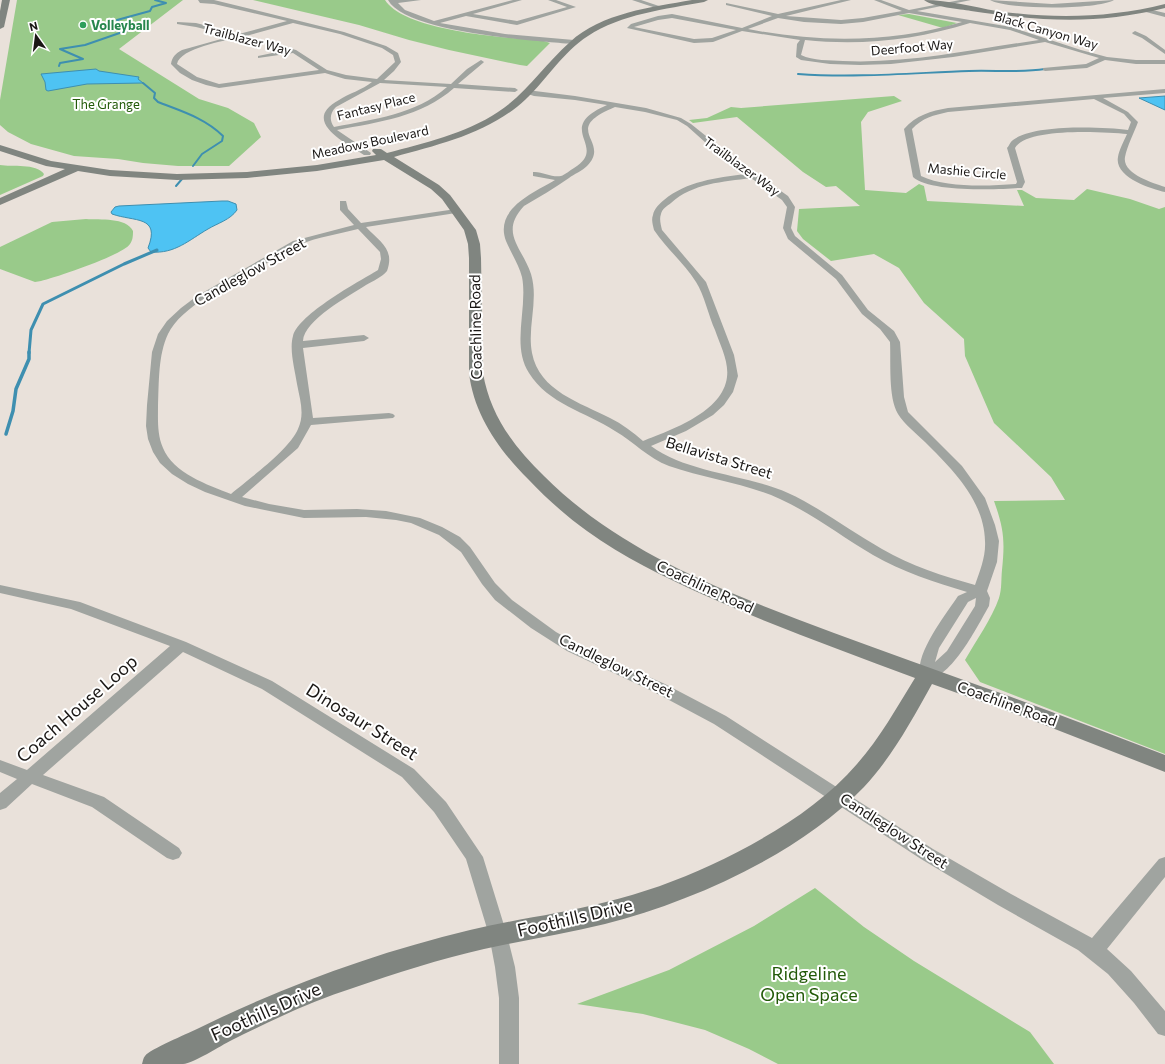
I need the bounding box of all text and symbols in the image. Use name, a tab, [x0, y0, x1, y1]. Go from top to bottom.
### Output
street label: Black Canyon Way	[992, 7, 1100, 53]
north arrow	[16, 16, 56, 56]
place label: Volleyball	[91, 17, 150, 33]
text: N	[28, 19, 39, 33]
marker: Volleyball	[78, 20, 88, 30]
street label: Trailblazer Way	[201, 20, 293, 59]
street label: Deerfoot Way	[870, 35, 954, 59]
street label: Fantasy Place	[335, 89, 417, 123]
park label: The Grange	[72, 96, 140, 112]
street label: Meadows Boulevard	[310, 122, 430, 162]
street label: Trailblazer Way	[701, 133, 784, 199]
street label: Mashie Circle	[927, 160, 1007, 182]
street label: Candleglow Street	[190, 233, 309, 309]
street label: Coachline Road	[465, 274, 485, 380]
street label: Bellavista Street	[664, 432, 775, 482]
street label: Coachline Road	[654, 556, 757, 616]
street label: Candleglow Street	[556, 630, 677, 701]
street label: Coach House Loop	[11, 650, 141, 767]
street label: Coachline Road	[955, 677, 1060, 730]
street label: Dinosaur Street	[302, 678, 423, 764]
street label: Candleglow Street	[837, 789, 952, 872]
street label: Foothills Drive	[515, 893, 635, 941]
park label: Ridgeline Open Space	[760, 962, 858, 1005]
street label: Foothills Drive	[207, 977, 324, 1045]

